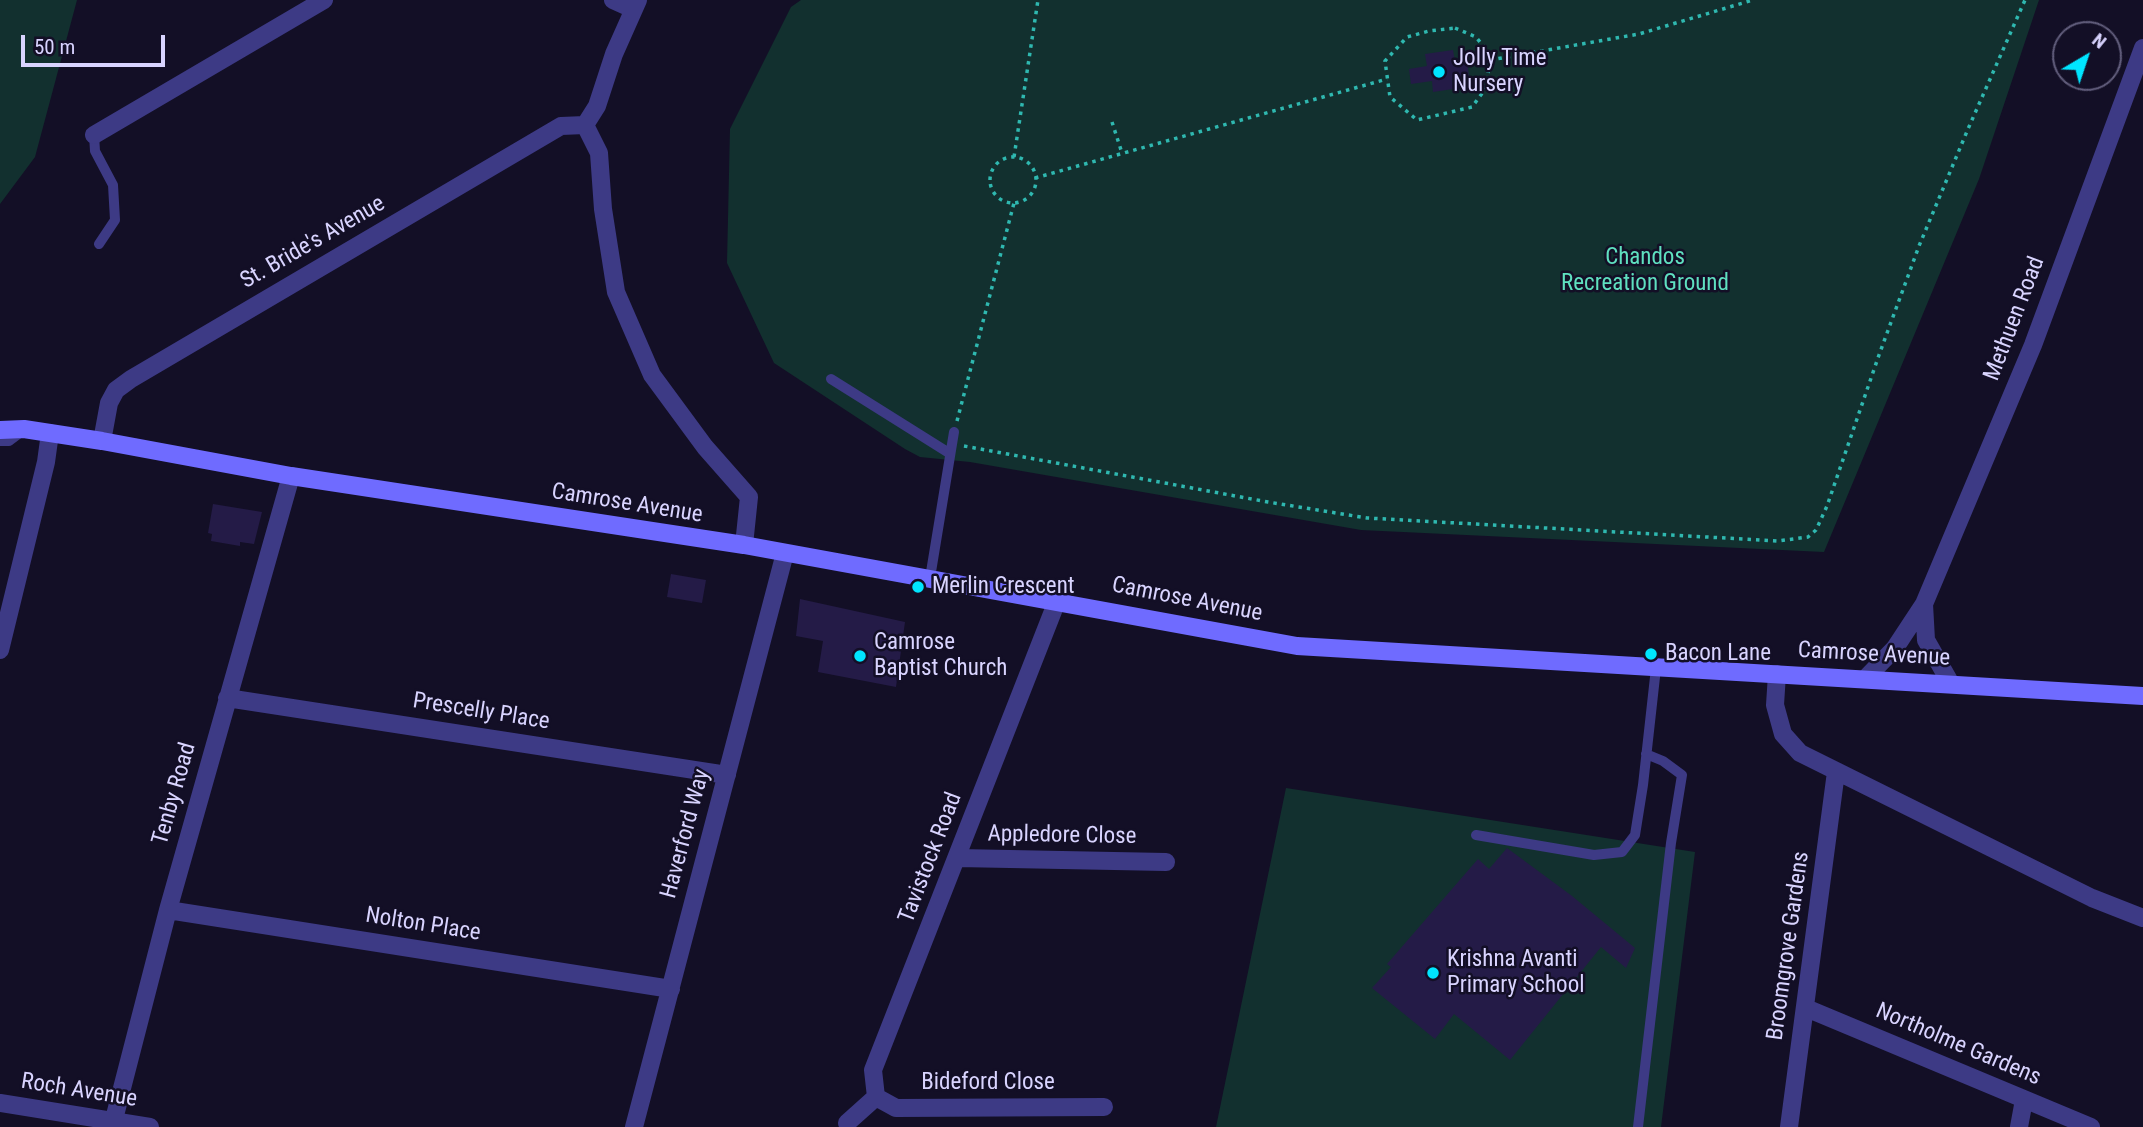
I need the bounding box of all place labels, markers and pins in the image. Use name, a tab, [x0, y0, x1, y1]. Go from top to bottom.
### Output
place label: Jolly Time Nursery	[1453, 45, 1546, 99]
marker: Jolly Time Nursery	[1431, 64, 1447, 80]
place label: Merlin Crescent	[932, 573, 1075, 601]
marker: Merlin Crescent	[910, 579, 926, 595]
place label: Camrose Baptist Church	[874, 629, 1007, 683]
place label: Bacon Lane	[1665, 640, 1771, 668]
marker: Bacon Lane	[1643, 646, 1659, 662]
marker: Camrose Baptist Church	[852, 648, 868, 664]
place label: Krishna Avanti Primary School	[1447, 946, 1584, 1000]
marker: Krishna Avanti Primary School	[1425, 965, 1441, 981]

